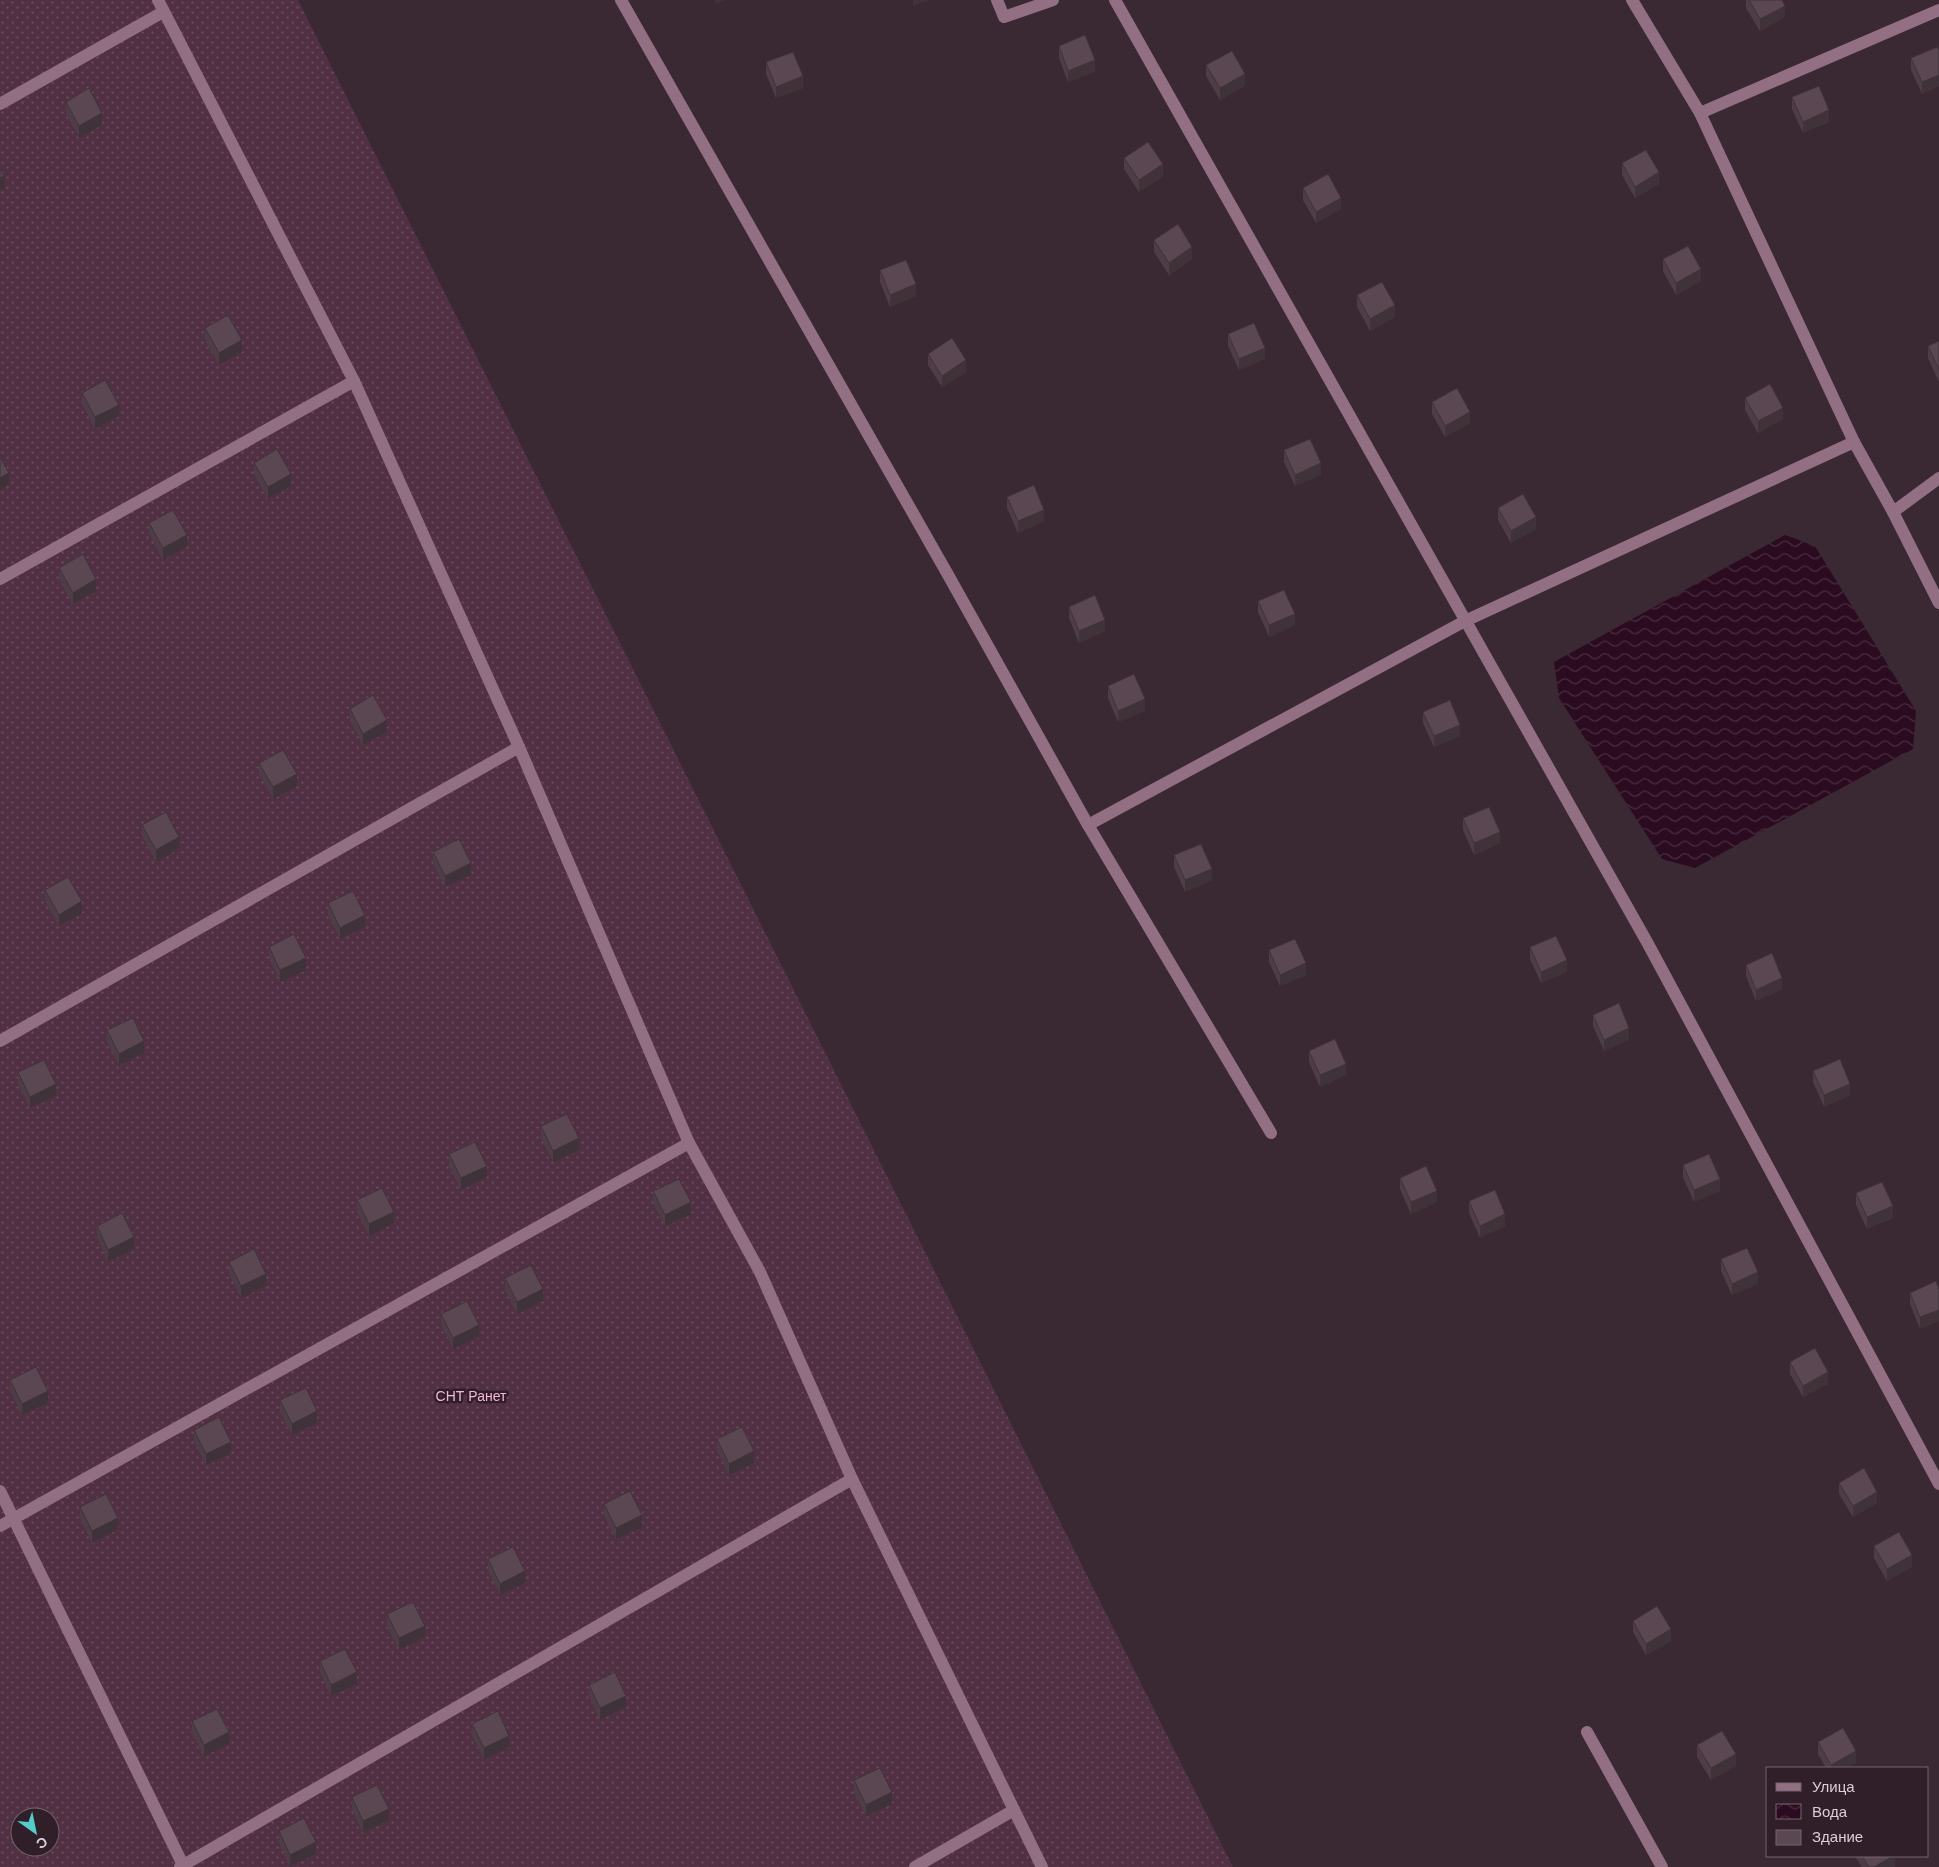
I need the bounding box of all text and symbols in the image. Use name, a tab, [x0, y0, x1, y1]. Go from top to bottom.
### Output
park label: СНТ Ранет	[436, 1388, 507, 1404]
legend	[1766, 1767, 1929, 1857]
text: Улица	[1812, 1778, 1855, 1795]
text: Вода	[1812, 1803, 1848, 1820]
north arrow	[10, 1807, 60, 1857]
text: Здание	[1812, 1828, 1863, 1845]
text: С	[33, 1833, 51, 1852]

